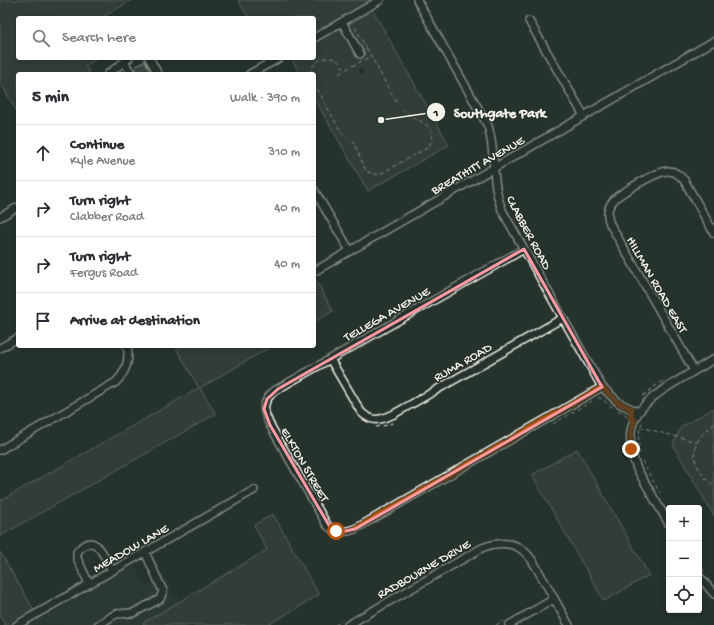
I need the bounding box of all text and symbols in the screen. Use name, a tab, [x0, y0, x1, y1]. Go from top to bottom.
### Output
search box	[16, 16, 316, 60]
icon: search	[30, 27, 52, 49]
text: Search here	[62, 29, 136, 47]
text: 5 min	[32, 88, 69, 108]
text: Walk · 390 m	[230, 91, 300, 106]
callout: Southgate Park	[426, 99, 554, 125]
text: Southgate Park	[454, 106, 548, 123]
text: 1	[433, 107, 439, 121]
street label: BREATHITT AVENUE	[428, 133, 528, 199]
text: Continue	[70, 136, 124, 154]
icon: ahead	[32, 142, 54, 164]
text: 310 m	[268, 145, 300, 160]
text: Kyle Avenue	[70, 154, 135, 169]
text: Turn right	[70, 192, 130, 210]
street label: CLABBER ROAD	[502, 194, 554, 273]
icon: right	[32, 198, 54, 220]
text: 40 m	[274, 201, 300, 216]
text: Clabber Road	[70, 210, 144, 225]
street label: HILLMAN ROAD EAST	[622, 234, 690, 337]
text: Turn right	[70, 248, 130, 266]
icon: right	[32, 254, 54, 276]
text: 40 m	[274, 257, 300, 272]
text: Fergus Road	[70, 266, 138, 281]
street label: TELLEGA AVENUE	[341, 284, 434, 346]
icon: arrive	[32, 310, 54, 332]
text: Arrive at destination	[70, 312, 200, 330]
street label: RUMA ROAD	[431, 340, 496, 386]
street label: ELKTON STREET	[276, 425, 332, 506]
route end	[622, 440, 640, 458]
map controls	[666, 505, 702, 613]
button: +	[666, 505, 702, 541]
street label: MEADOW LANE	[91, 521, 172, 577]
route start	[327, 522, 345, 540]
street label: RADBOURNE DRIVE	[375, 537, 474, 603]
button: −	[666, 541, 702, 577]
button: locate	[666, 577, 702, 613]

